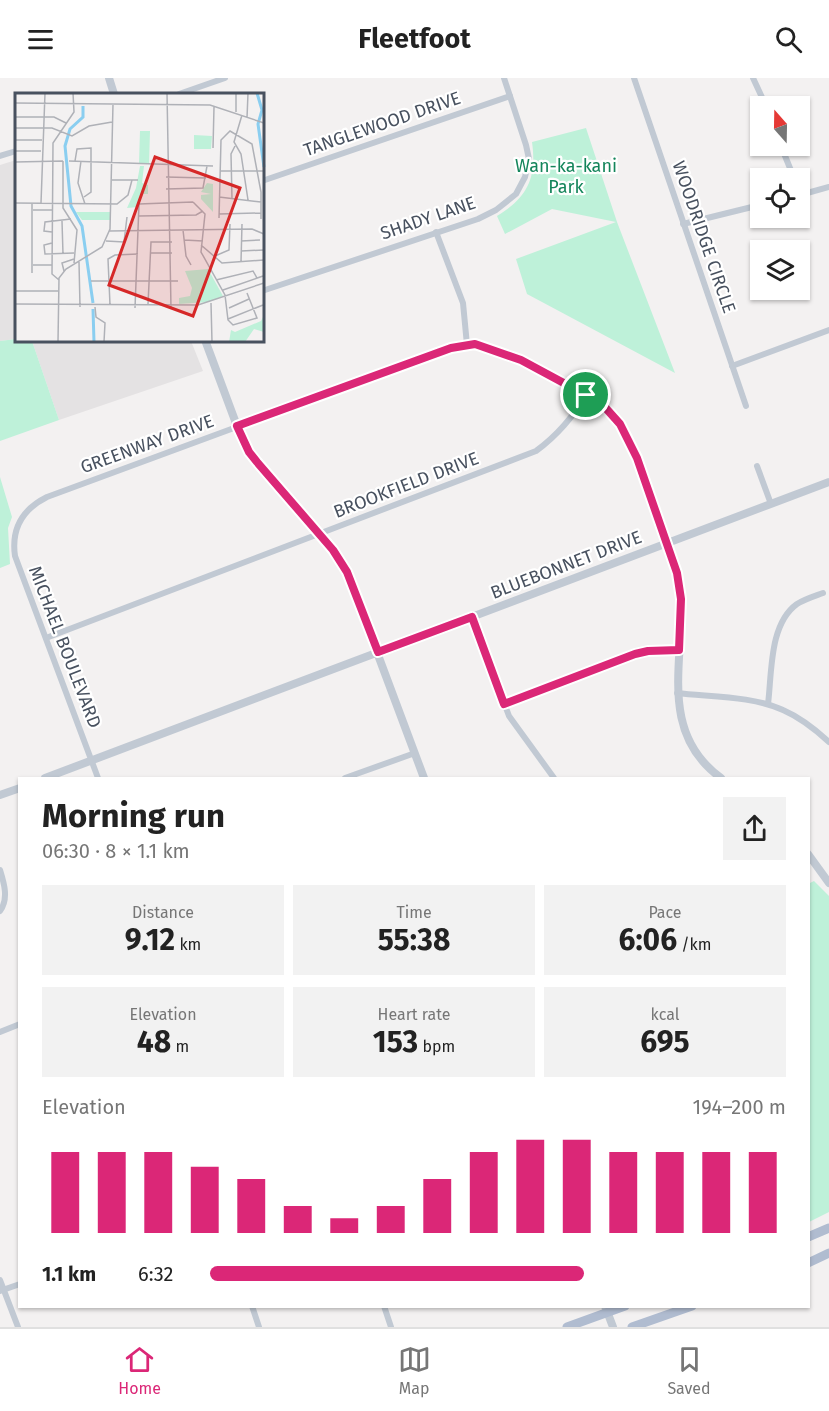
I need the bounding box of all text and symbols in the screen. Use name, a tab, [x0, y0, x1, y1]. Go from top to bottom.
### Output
icon: menu	[24, 23, 57, 56]
text: Fleetfoot	[358, 23, 471, 55]
icon: search	[772, 23, 805, 56]
street label: TANGLEWOOD DRIVE	[301, 87, 463, 161]
inset map	[15, 93, 264, 342]
north arrow	[750, 96, 810, 156]
map controls	[750, 96, 810, 300]
park label: Wan-ka-kani Park	[515, 155, 617, 198]
street label: WOODRIDGE CIRCLE	[668, 158, 740, 316]
button: locate	[750, 168, 810, 228]
street label: SHADY LANE	[377, 191, 479, 245]
button: layers	[750, 240, 810, 300]
pin	[560, 369, 611, 420]
icon: arrive	[569, 378, 602, 411]
street label: GREENWAY DRIVE	[77, 410, 217, 478]
street label: BROOKFIELD DRIVE	[330, 447, 482, 523]
street label: BLUEBONNET DRIVE	[487, 526, 645, 604]
street label: MICHAEL BOULEVARD	[24, 563, 106, 731]
text: Morning run	[42, 796, 225, 836]
button: share	[723, 797, 786, 860]
text: 06:30 · 8 × 1.1 km	[42, 839, 190, 863]
text: Distance	[132, 903, 194, 922]
text: Time	[396, 903, 432, 922]
text: Pace	[648, 903, 682, 922]
text: 9.12	[125, 922, 175, 958]
text: 55:38	[378, 922, 450, 958]
text: 6:06	[618, 922, 677, 958]
text: km	[175, 935, 201, 954]
text: /km	[677, 935, 712, 954]
text: Elevation	[129, 1005, 197, 1024]
text: Heart rate	[378, 1005, 450, 1024]
text: kcal	[651, 1005, 679, 1024]
text: 48	[137, 1024, 171, 1060]
text: 153	[373, 1024, 418, 1060]
text: 695	[640, 1024, 690, 1060]
text: m	[171, 1037, 189, 1056]
text: bpm	[418, 1037, 455, 1056]
text: Elevation	[42, 1095, 126, 1119]
text: 194–200 m	[693, 1095, 786, 1119]
text: 1.1 km	[42, 1262, 96, 1286]
text: 6:32	[138, 1262, 173, 1286]
tab: Home	[118, 1343, 161, 1398]
tab: Map	[398, 1343, 431, 1398]
tab: Saved	[667, 1343, 711, 1398]

